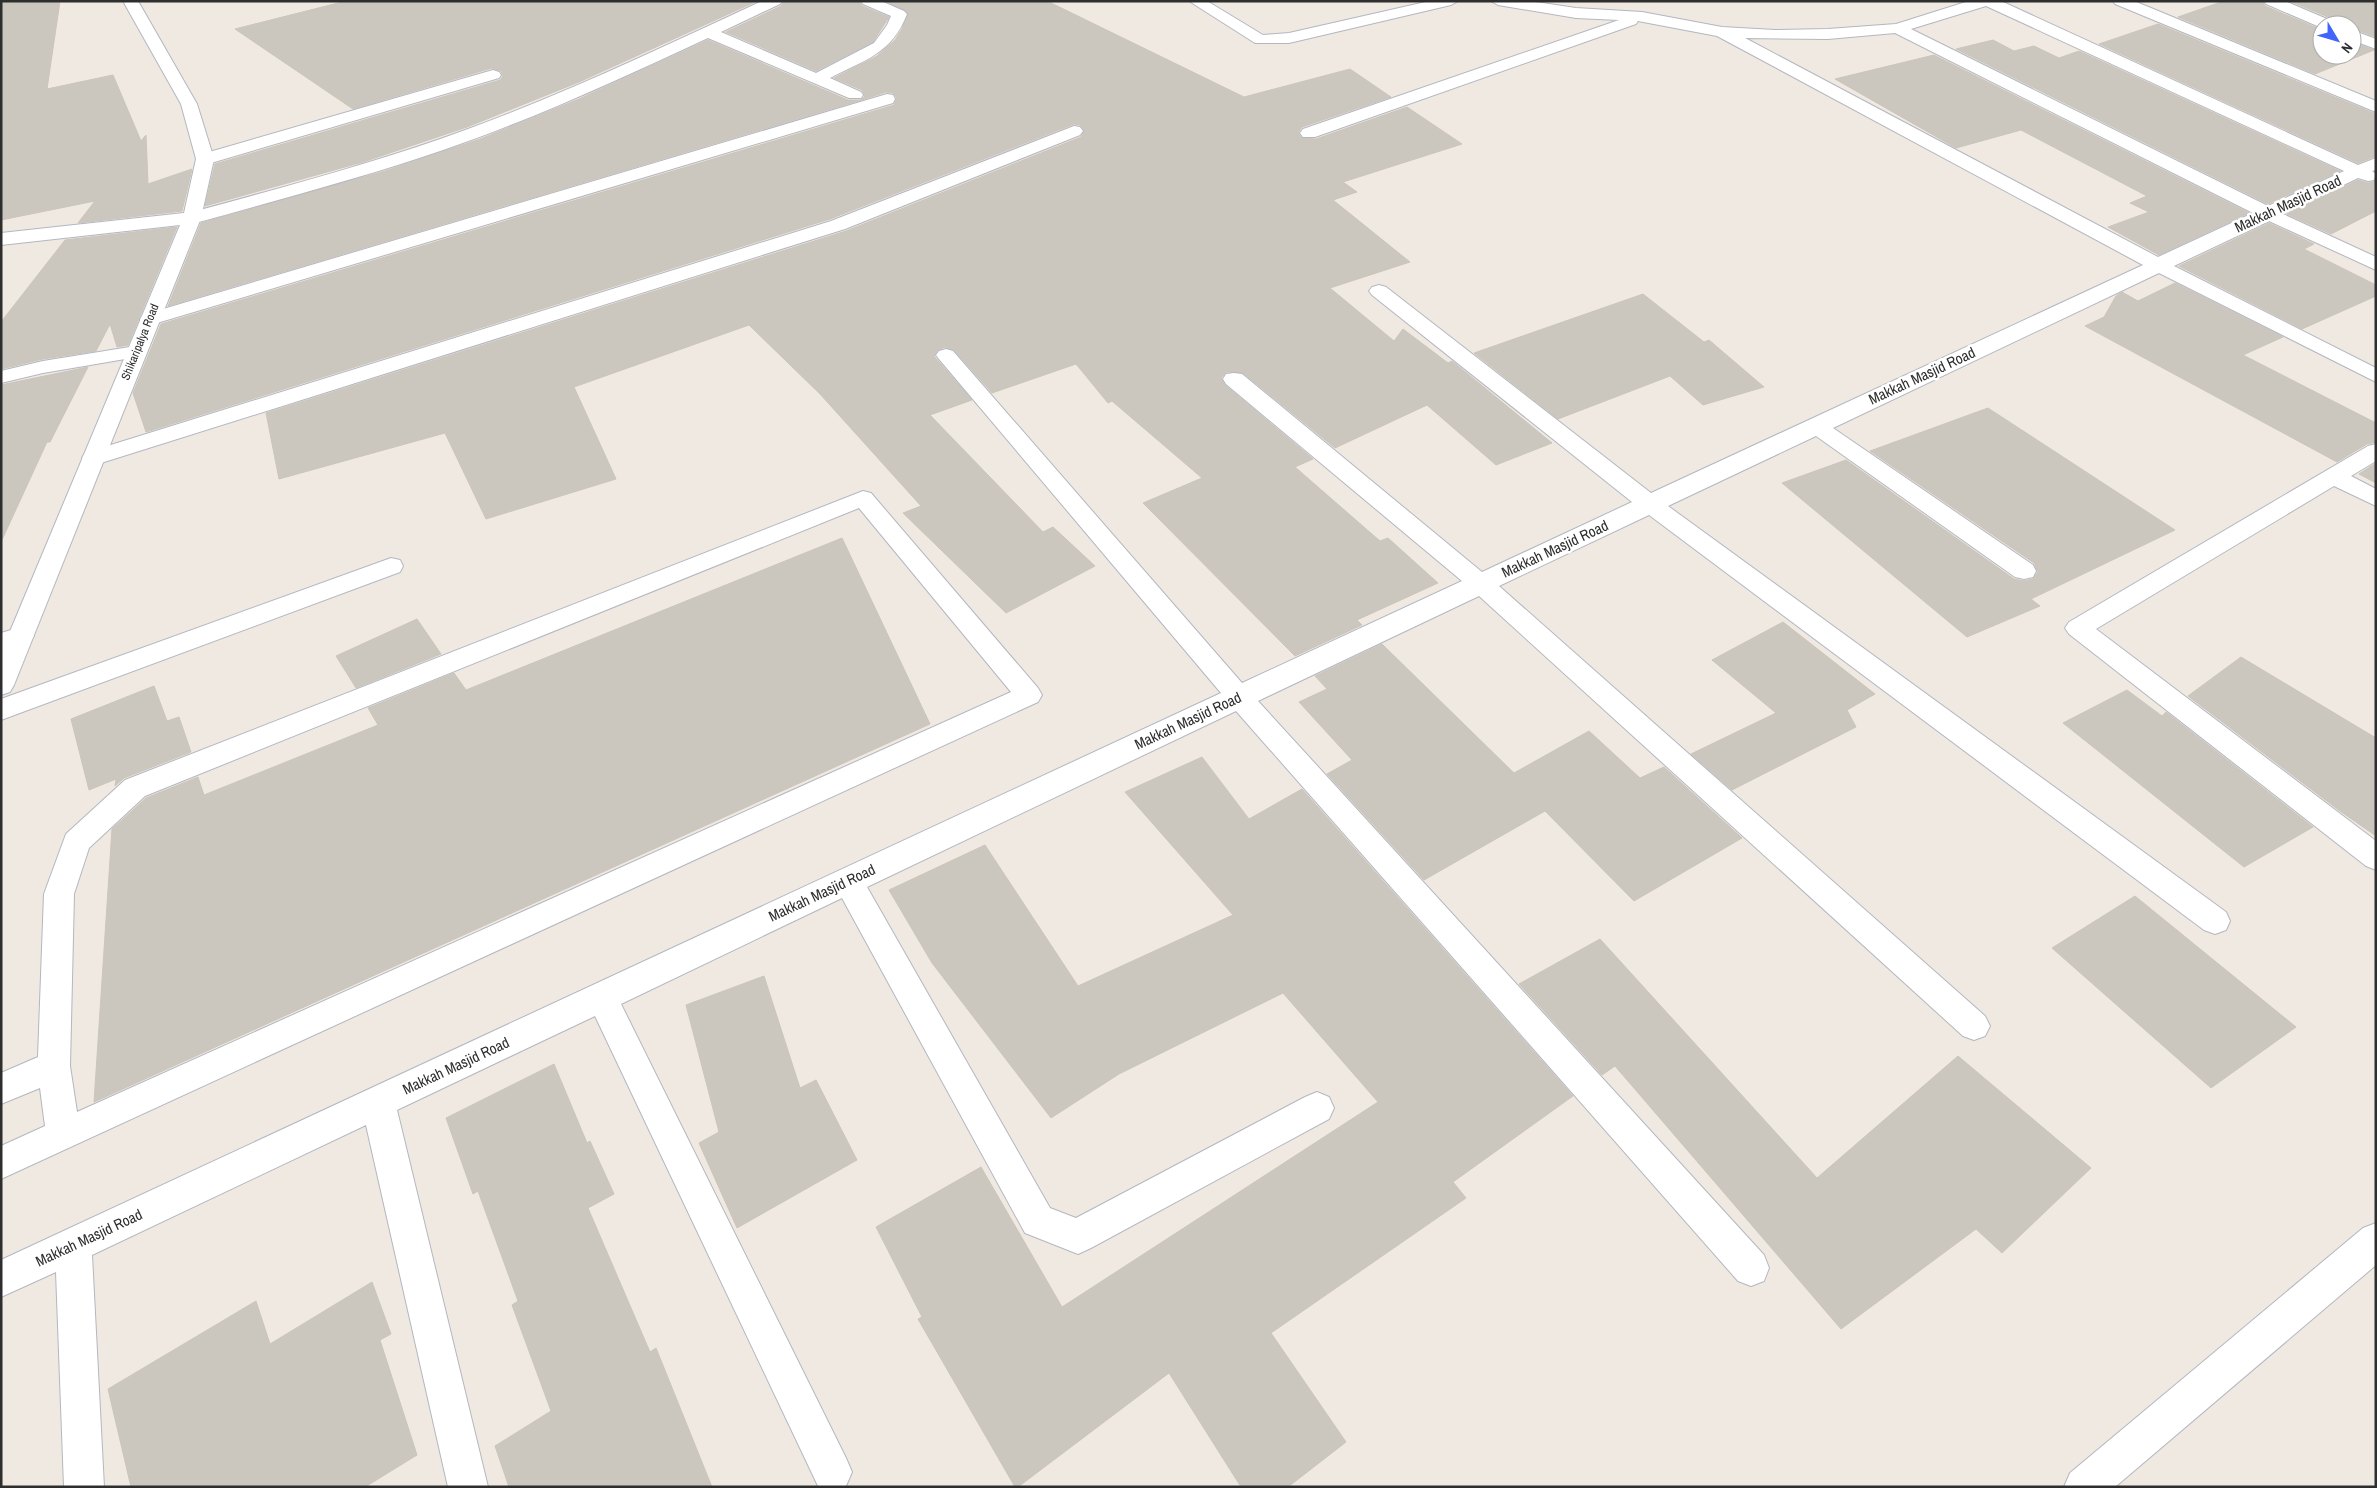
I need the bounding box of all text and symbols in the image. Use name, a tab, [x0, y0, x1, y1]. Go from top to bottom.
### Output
north arrow	[2312, 15, 2362, 65]
text: N	[2338, 39, 2357, 57]
street label: Makkah Masjid Road	[2231, 170, 2345, 237]
street label: Shikaripalya Road	[117, 301, 163, 383]
street label: Makkah Masjid Road	[1865, 342, 1979, 409]
street label: Makkah Masjid Road	[1498, 515, 1612, 582]
street label: Makkah Masjid Road	[1131, 687, 1245, 754]
street label: Makkah Masjid Road	[765, 859, 879, 926]
street label: Makkah Masjid Road	[399, 1032, 513, 1099]
street label: Makkah Masjid Road	[32, 1204, 146, 1271]

